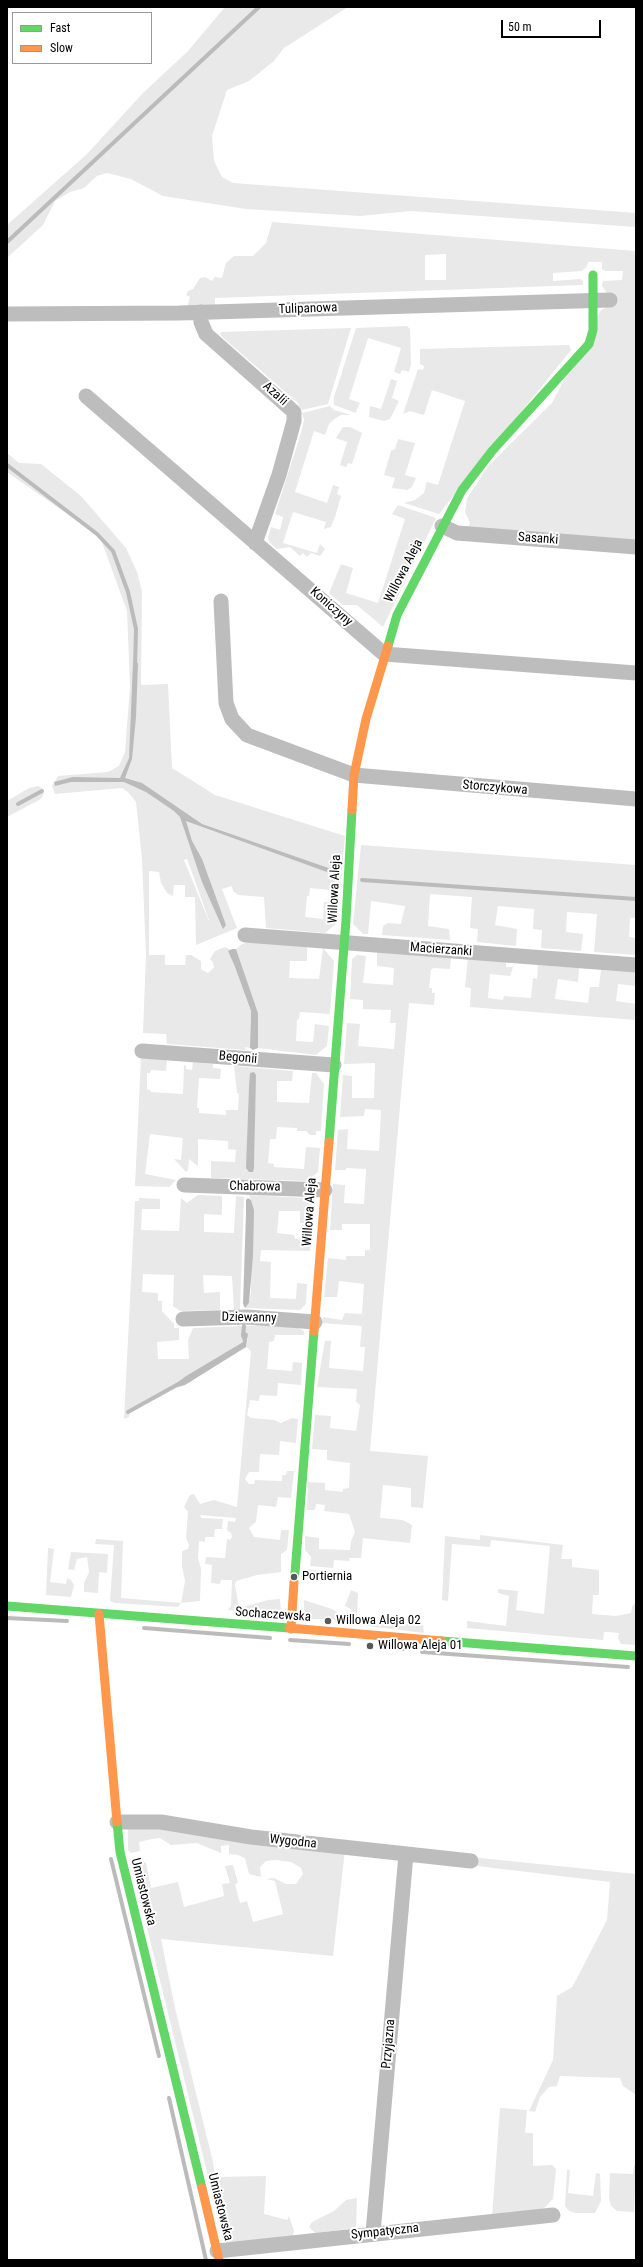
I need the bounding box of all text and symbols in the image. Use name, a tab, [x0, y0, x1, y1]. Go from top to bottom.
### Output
legend	[12, 12, 152, 64]
scale bar	[503, 12, 603, 38]
text: 50 m	[508, 20, 532, 34]
text: Fast	[50, 21, 70, 35]
text: Slow	[50, 41, 73, 55]
street label: Tulipanowa	[278, 300, 338, 318]
street label: Azalii	[259, 379, 291, 409]
street label: Sasanki	[517, 530, 559, 548]
street label: Willowa Aleja	[381, 537, 427, 605]
street label: Koniczyny	[306, 584, 356, 630]
street label: Storczykowa	[462, 777, 528, 799]
street label: Willowa Aleja	[325, 854, 345, 924]
street label: Macierzanki	[409, 940, 473, 960]
street label: Begonii	[218, 1049, 258, 1067]
street label: Willowa Aleja	[300, 1177, 320, 1247]
street label: Chabrowa	[229, 1179, 281, 1195]
street label: Dziewanny	[221, 1310, 277, 1326]
place label: Portiernia	[302, 1569, 352, 1585]
marker: Portiernia	[289, 1572, 299, 1582]
street label: Sochaczewska	[235, 1605, 311, 1625]
place label: Willowa Aleja 02	[336, 1613, 421, 1629]
marker: Willowa Aleja 02	[323, 1616, 333, 1626]
place label: Willowa Aleja 01	[378, 1638, 463, 1654]
marker: Willowa Aleja 01	[365, 1641, 375, 1651]
street label: Wygodna	[269, 1832, 317, 1852]
street label: Umiastowska	[127, 1857, 159, 1927]
street label: Przyjazna	[379, 2019, 399, 2069]
street label: Umiastowska	[204, 2172, 236, 2242]
street label: Sympatyczna	[350, 2221, 420, 2243]

